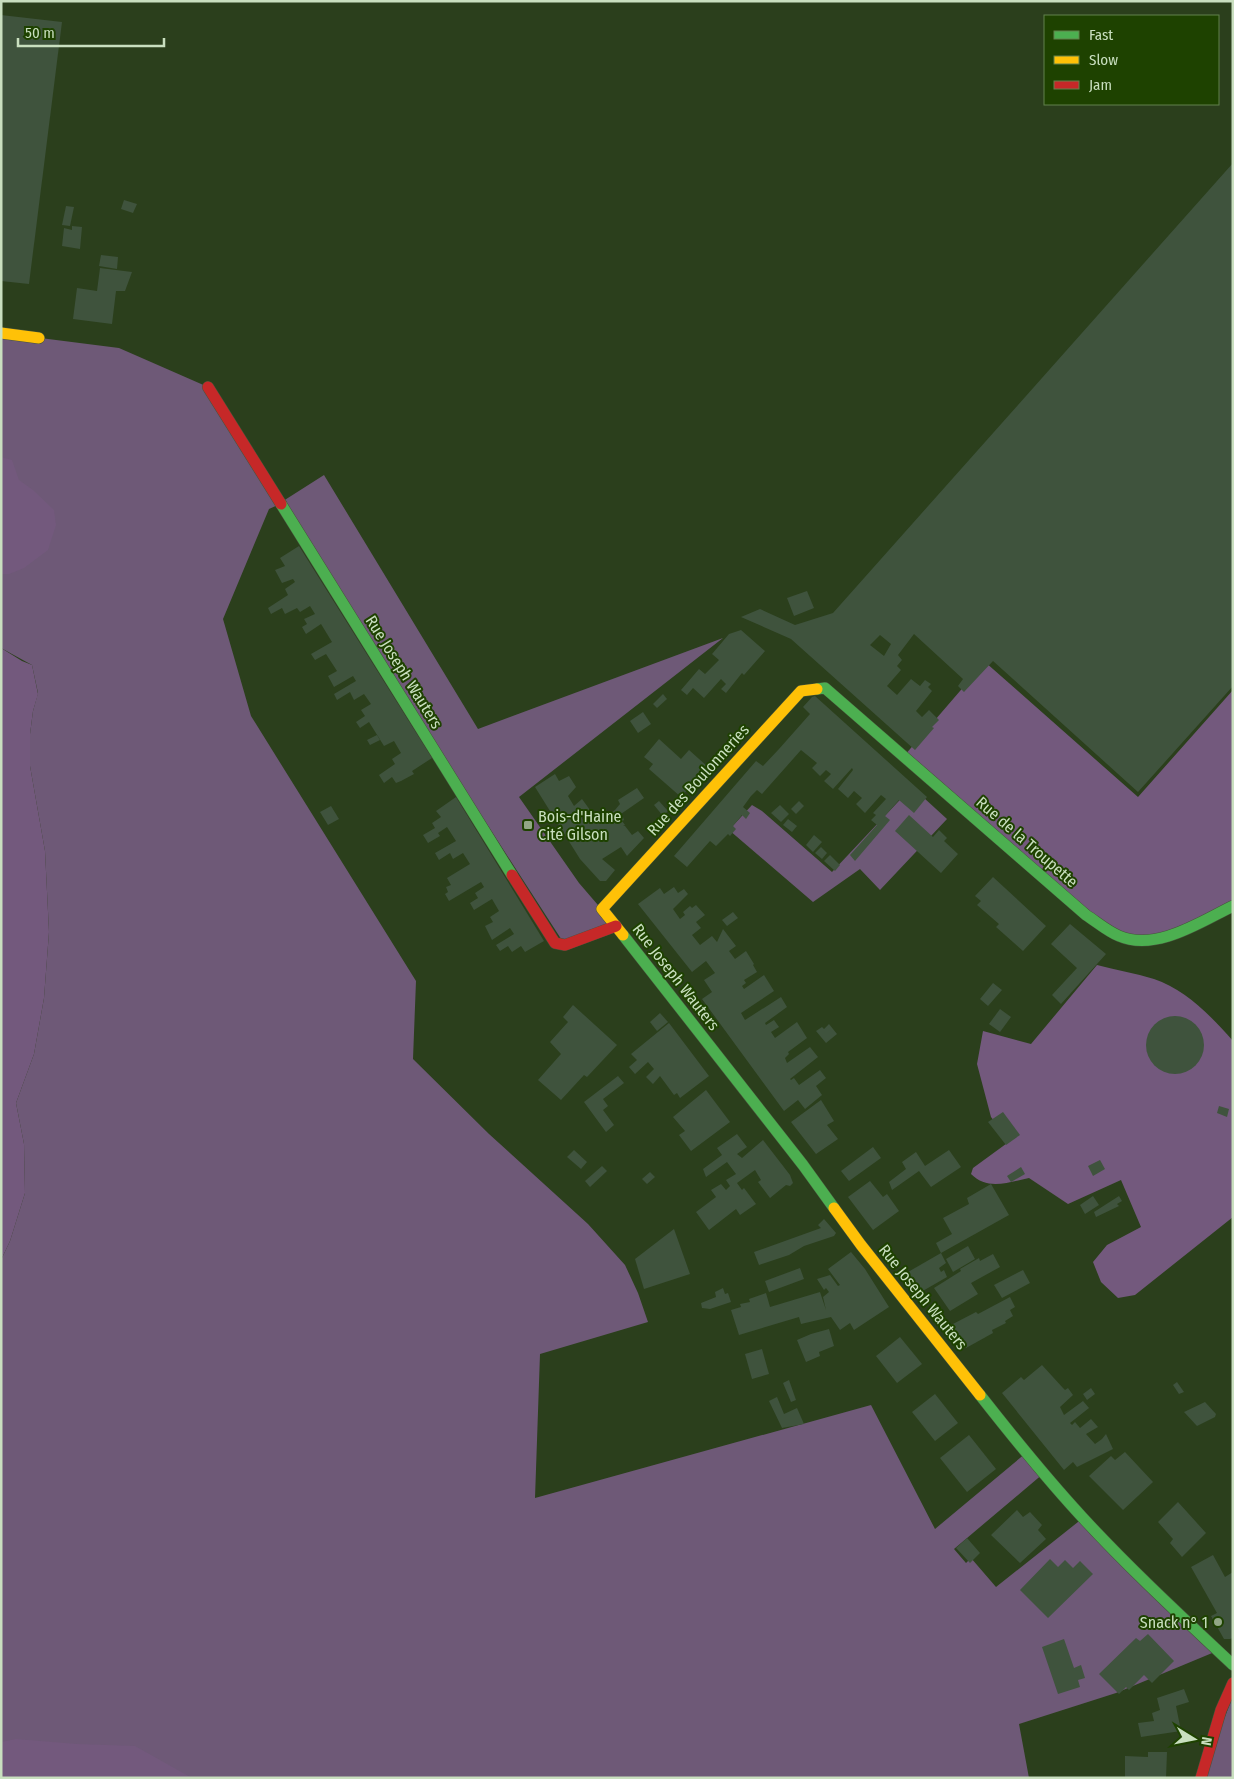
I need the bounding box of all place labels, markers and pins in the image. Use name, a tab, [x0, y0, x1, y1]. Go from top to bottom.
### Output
place label: Bois-d'Haine Cité Gilson	[538, 807, 622, 844]
marker: Bois-d'Haine Cité Gilson	[522, 819, 534, 831]
place label: Snack n° 1	[1140, 1613, 1208, 1632]
marker: Snack n° 1	[1212, 1616, 1224, 1628]

